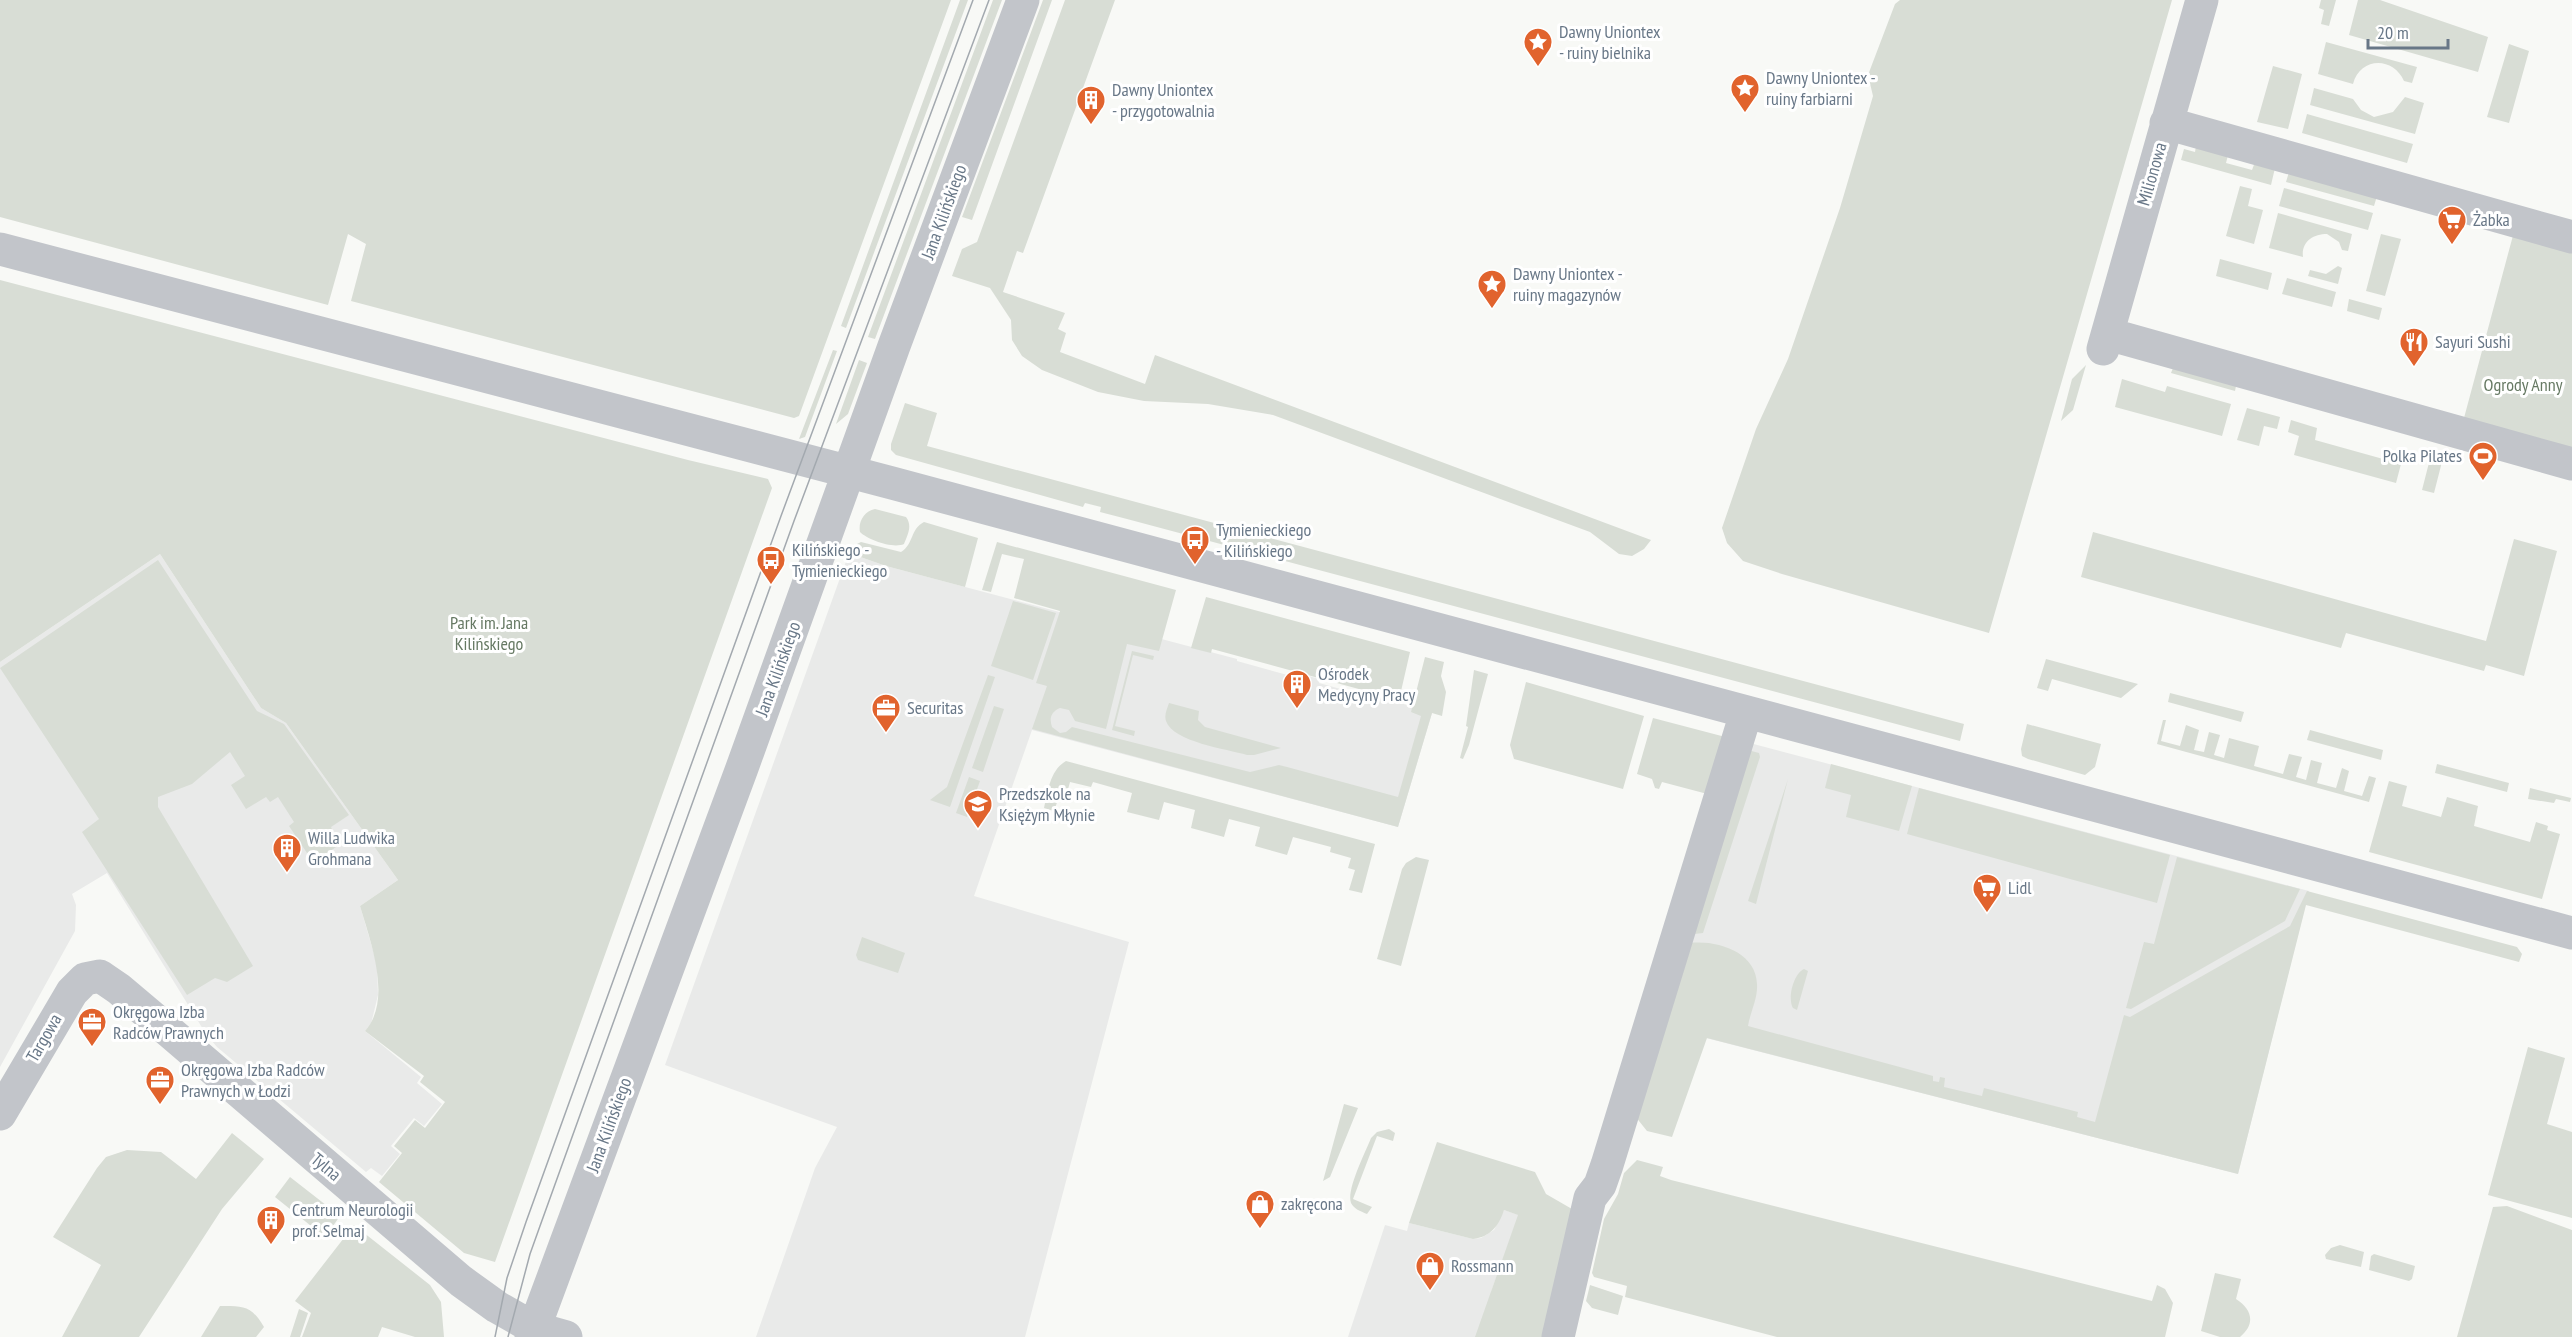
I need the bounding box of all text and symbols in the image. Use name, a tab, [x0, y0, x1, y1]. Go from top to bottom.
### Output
scale bar	[2368, 12, 2448, 50]
place label: Dawny Uniontex - ruiny bielnika	[1559, 20, 1661, 64]
text: 20 m	[2377, 21, 2409, 44]
place icon: Dawny Uniontex - ruiny bielnika	[1522, 26, 1554, 68]
place label: Dawny Uniontex - ruiny farbiarni	[1766, 66, 1876, 110]
place icon: Dawny Uniontex - ruiny farbiarni	[1729, 72, 1761, 114]
place label: Dawny Uniontex - przygotowalnia	[1112, 78, 1215, 122]
building icon: Dawny Uniontex - przygotowalnia	[1075, 84, 1107, 126]
street label: Milionowa	[2132, 140, 2171, 208]
street label: Jana Kilińskiego	[915, 161, 971, 263]
supermarket icon: Żabka	[2436, 204, 2468, 246]
place label: Żabka	[2473, 208, 2510, 231]
place label: Dawny Uniontex - ruiny magazynów	[1513, 262, 1623, 306]
place icon: Dawny Uniontex - ruiny magazynów	[1476, 268, 1508, 310]
restaurant icon: Sayuri Sushi	[2398, 326, 2430, 368]
place label: Sayuri Sushi	[2435, 330, 2511, 353]
park label: Ogrody Anny	[2484, 373, 2563, 396]
sports icon: Polka Pilates	[2467, 440, 2499, 482]
place label: Polka Pilates	[2383, 444, 2462, 467]
place label: Tymienieckiego - Kilińskiego	[1216, 518, 1311, 562]
bus stop icon: Tymienieckiego - Kilińskiego	[1179, 524, 1211, 566]
place label: Kilińskiego - Tymienieckiego	[792, 538, 887, 582]
bus stop icon: Kilińskiego - Tymienieckiego	[755, 544, 787, 586]
park label: Park im. Jana Kilińskiego	[450, 611, 528, 655]
street label: Jana Kilińskiego	[749, 618, 805, 720]
place label: Ośrodek Medycyny Pracy	[1318, 662, 1415, 706]
building icon: Ośrodek Medycyny Pracy	[1281, 668, 1313, 710]
office icon: Securitas	[870, 692, 902, 734]
place label: Securitas	[907, 696, 963, 719]
place label: Przedszkole na Księżym Młynie	[999, 782, 1095, 826]
school or university icon: Przedszkole na Księżym Młynie	[962, 788, 994, 830]
place label: Willa Ludwika Grohmana	[308, 826, 395, 870]
building icon: Willa Ludwika Grohmana	[271, 832, 303, 874]
supermarket icon: Lidl	[1971, 872, 2003, 914]
place label: Lidl	[2008, 876, 2032, 899]
place label: Okręgowa Izba Radców Prawnych	[113, 1000, 224, 1044]
office icon: Okręgowa Izba Radców Prawnych	[76, 1006, 108, 1048]
street label: Targowa	[21, 1010, 66, 1066]
place label: Okręgowa Izba Radców Prawnych w Łodzi	[181, 1058, 325, 1102]
office icon: Okręgowa Izba Radców Prawnych w Łodzi	[144, 1064, 176, 1106]
street label: Jana Kilińskiego	[580, 1074, 636, 1176]
street label: Tylna	[307, 1147, 346, 1186]
shop icon: zakręcona	[1244, 1188, 1276, 1230]
place label: zakręcona	[1281, 1192, 1343, 1215]
place label: Centrum Neurologii prof. Selmaj	[292, 1198, 414, 1242]
building icon: Centrum Neurologii prof. Selmaj	[255, 1204, 287, 1246]
shop icon: Rossmann	[1414, 1250, 1446, 1292]
place label: Rossmann	[1451, 1254, 1514, 1277]

